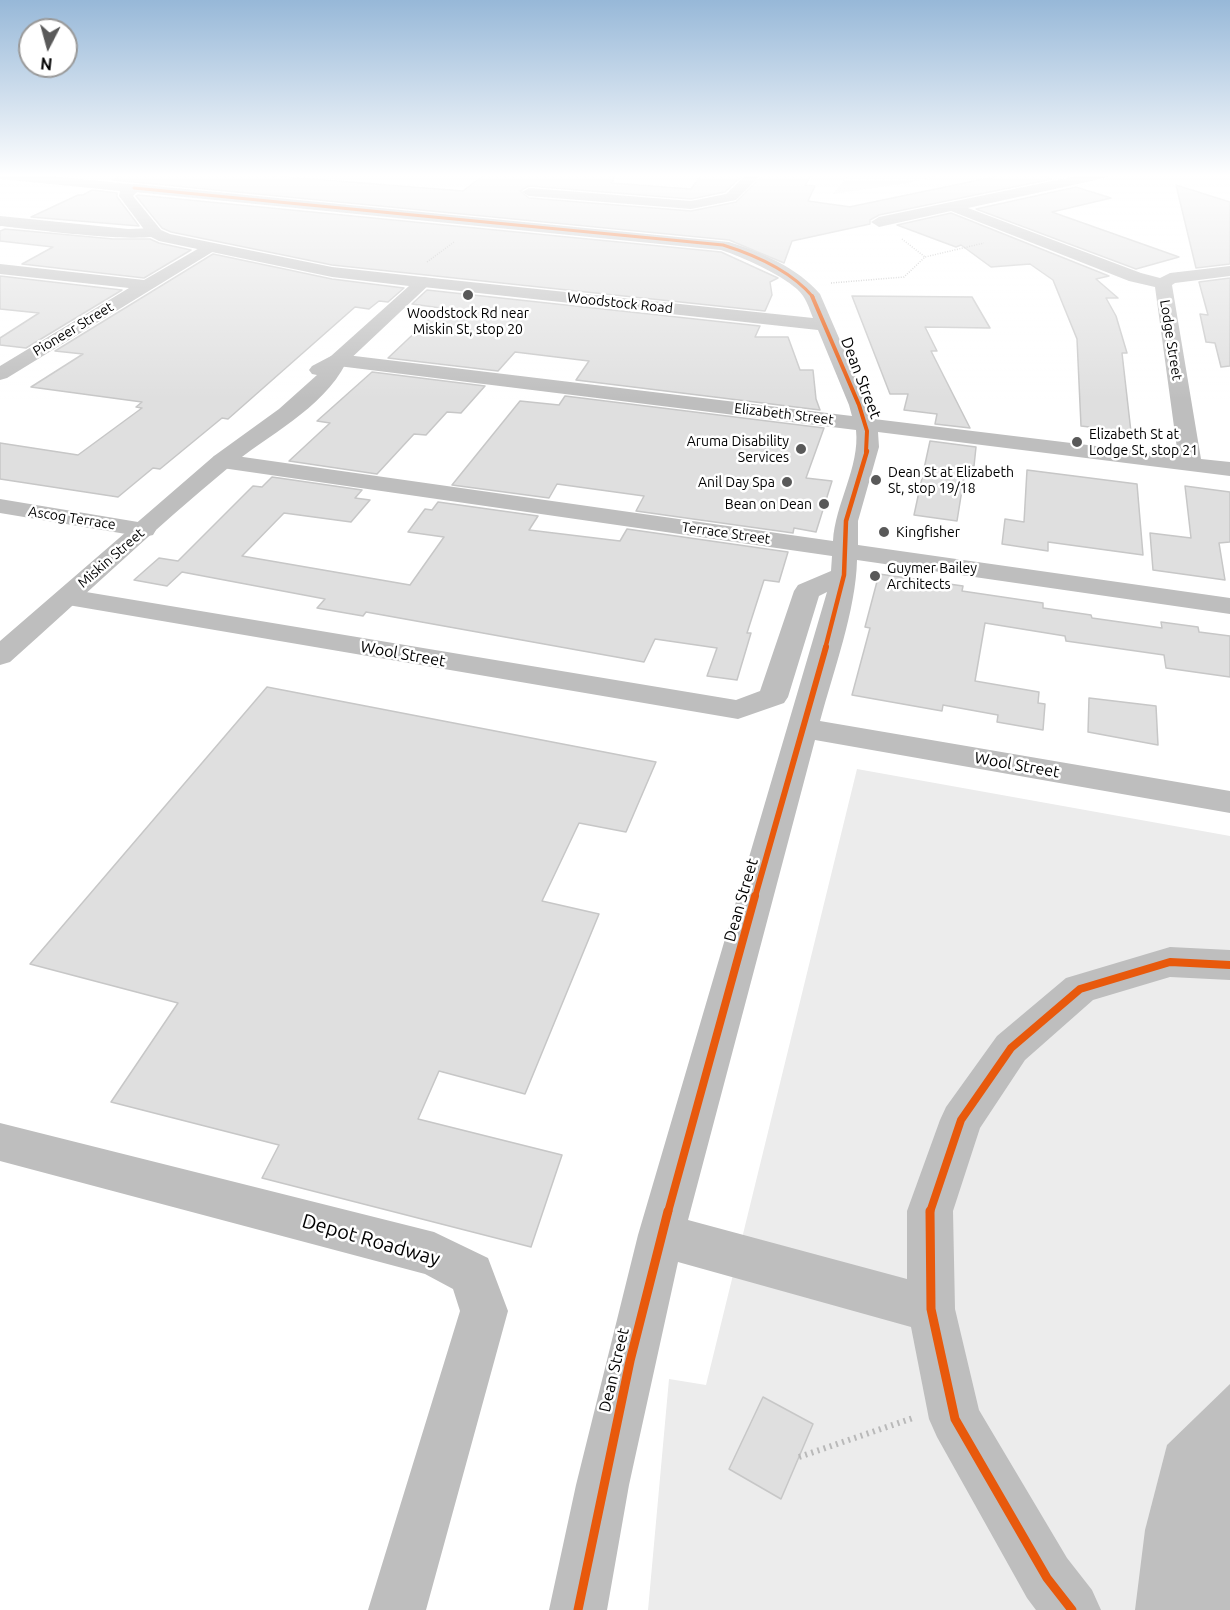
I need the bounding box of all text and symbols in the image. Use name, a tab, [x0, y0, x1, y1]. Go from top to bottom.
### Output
north arrow	[18, 18, 78, 78]
text: N	[39, 54, 53, 73]
marker: Woodstock Rd near Miskin St, stop 20	[461, 288, 475, 302]
street label: Woodstock Road	[566, 289, 674, 317]
street label: Pioneer Street	[30, 298, 116, 360]
street label: Lodge Street	[1156, 298, 1186, 382]
place label: Woodstock Rd near Miskin St, stop 20	[407, 305, 529, 338]
street label: Dean Street	[837, 334, 885, 422]
street label: Elizabeth Street	[733, 400, 835, 428]
place label: Elizabeth St at Lodge St, stop 21	[1089, 426, 1198, 458]
place label: Aruma Disability Services	[687, 433, 789, 466]
marker: Elizabeth St at Lodge St, stop 21	[1070, 435, 1084, 449]
marker: Aruma Disability Services	[794, 442, 808, 456]
place label: Dean St at Elizabeth St, stop 19/18	[888, 464, 1014, 496]
marker: Dean St at Elizabeth St, stop 19/18	[869, 473, 883, 487]
place label: Anil Day Spa	[698, 474, 775, 490]
marker: Anil Day Spa	[780, 475, 794, 489]
place label: Bean on Dean	[725, 496, 812, 512]
marker: Bean on Dean	[817, 497, 831, 511]
street label: Ascog Terrace	[27, 503, 117, 533]
street label: Terrace Street	[681, 518, 771, 548]
place label: Kingfisher	[896, 524, 960, 540]
street label: Miskin Street	[74, 525, 148, 591]
marker: Kingfisher	[877, 525, 891, 539]
place label: Guymer Bailey Architects	[887, 560, 977, 592]
marker: Guymer Bailey Architects	[868, 569, 882, 583]
street label: Wool Street	[359, 637, 447, 671]
street label: Wool Street	[973, 748, 1061, 782]
street label: Dean Street	[720, 856, 762, 944]
street label: Depot Roadway	[299, 1209, 443, 1271]
street label: Dean Street	[595, 1326, 633, 1414]

